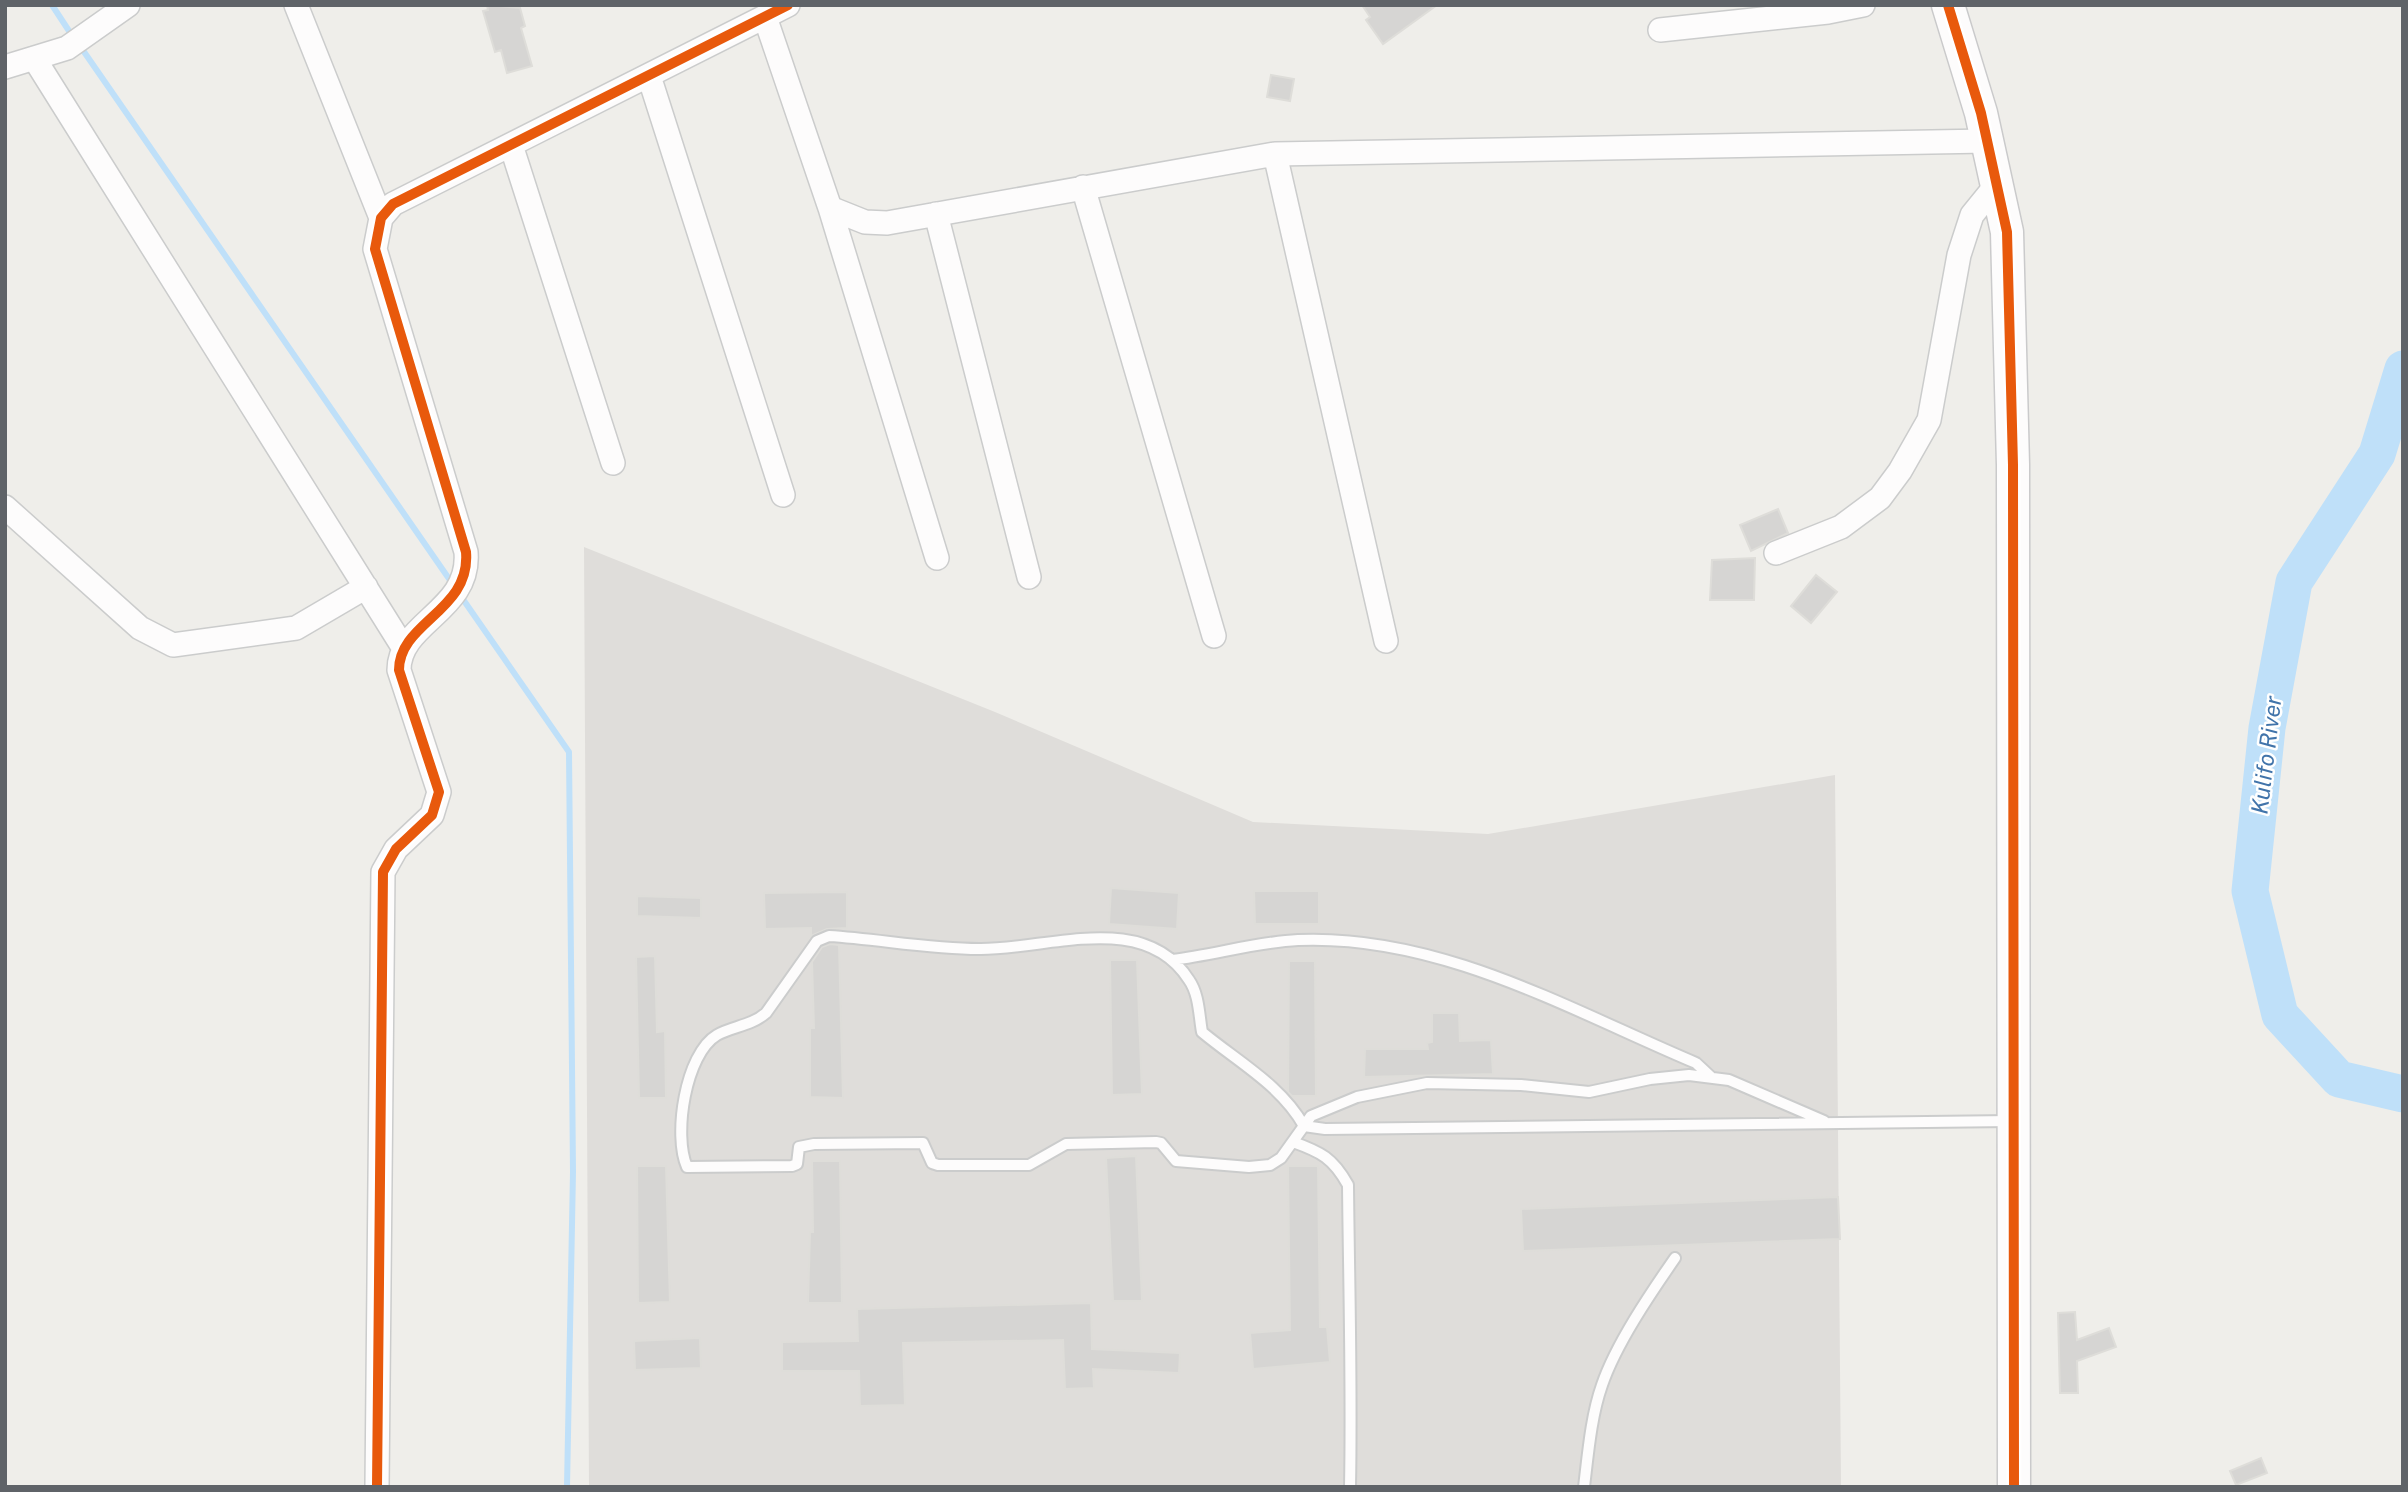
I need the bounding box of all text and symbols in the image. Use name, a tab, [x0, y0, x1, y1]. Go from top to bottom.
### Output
water label: Kulifo River	[2245, 694, 2287, 816]

